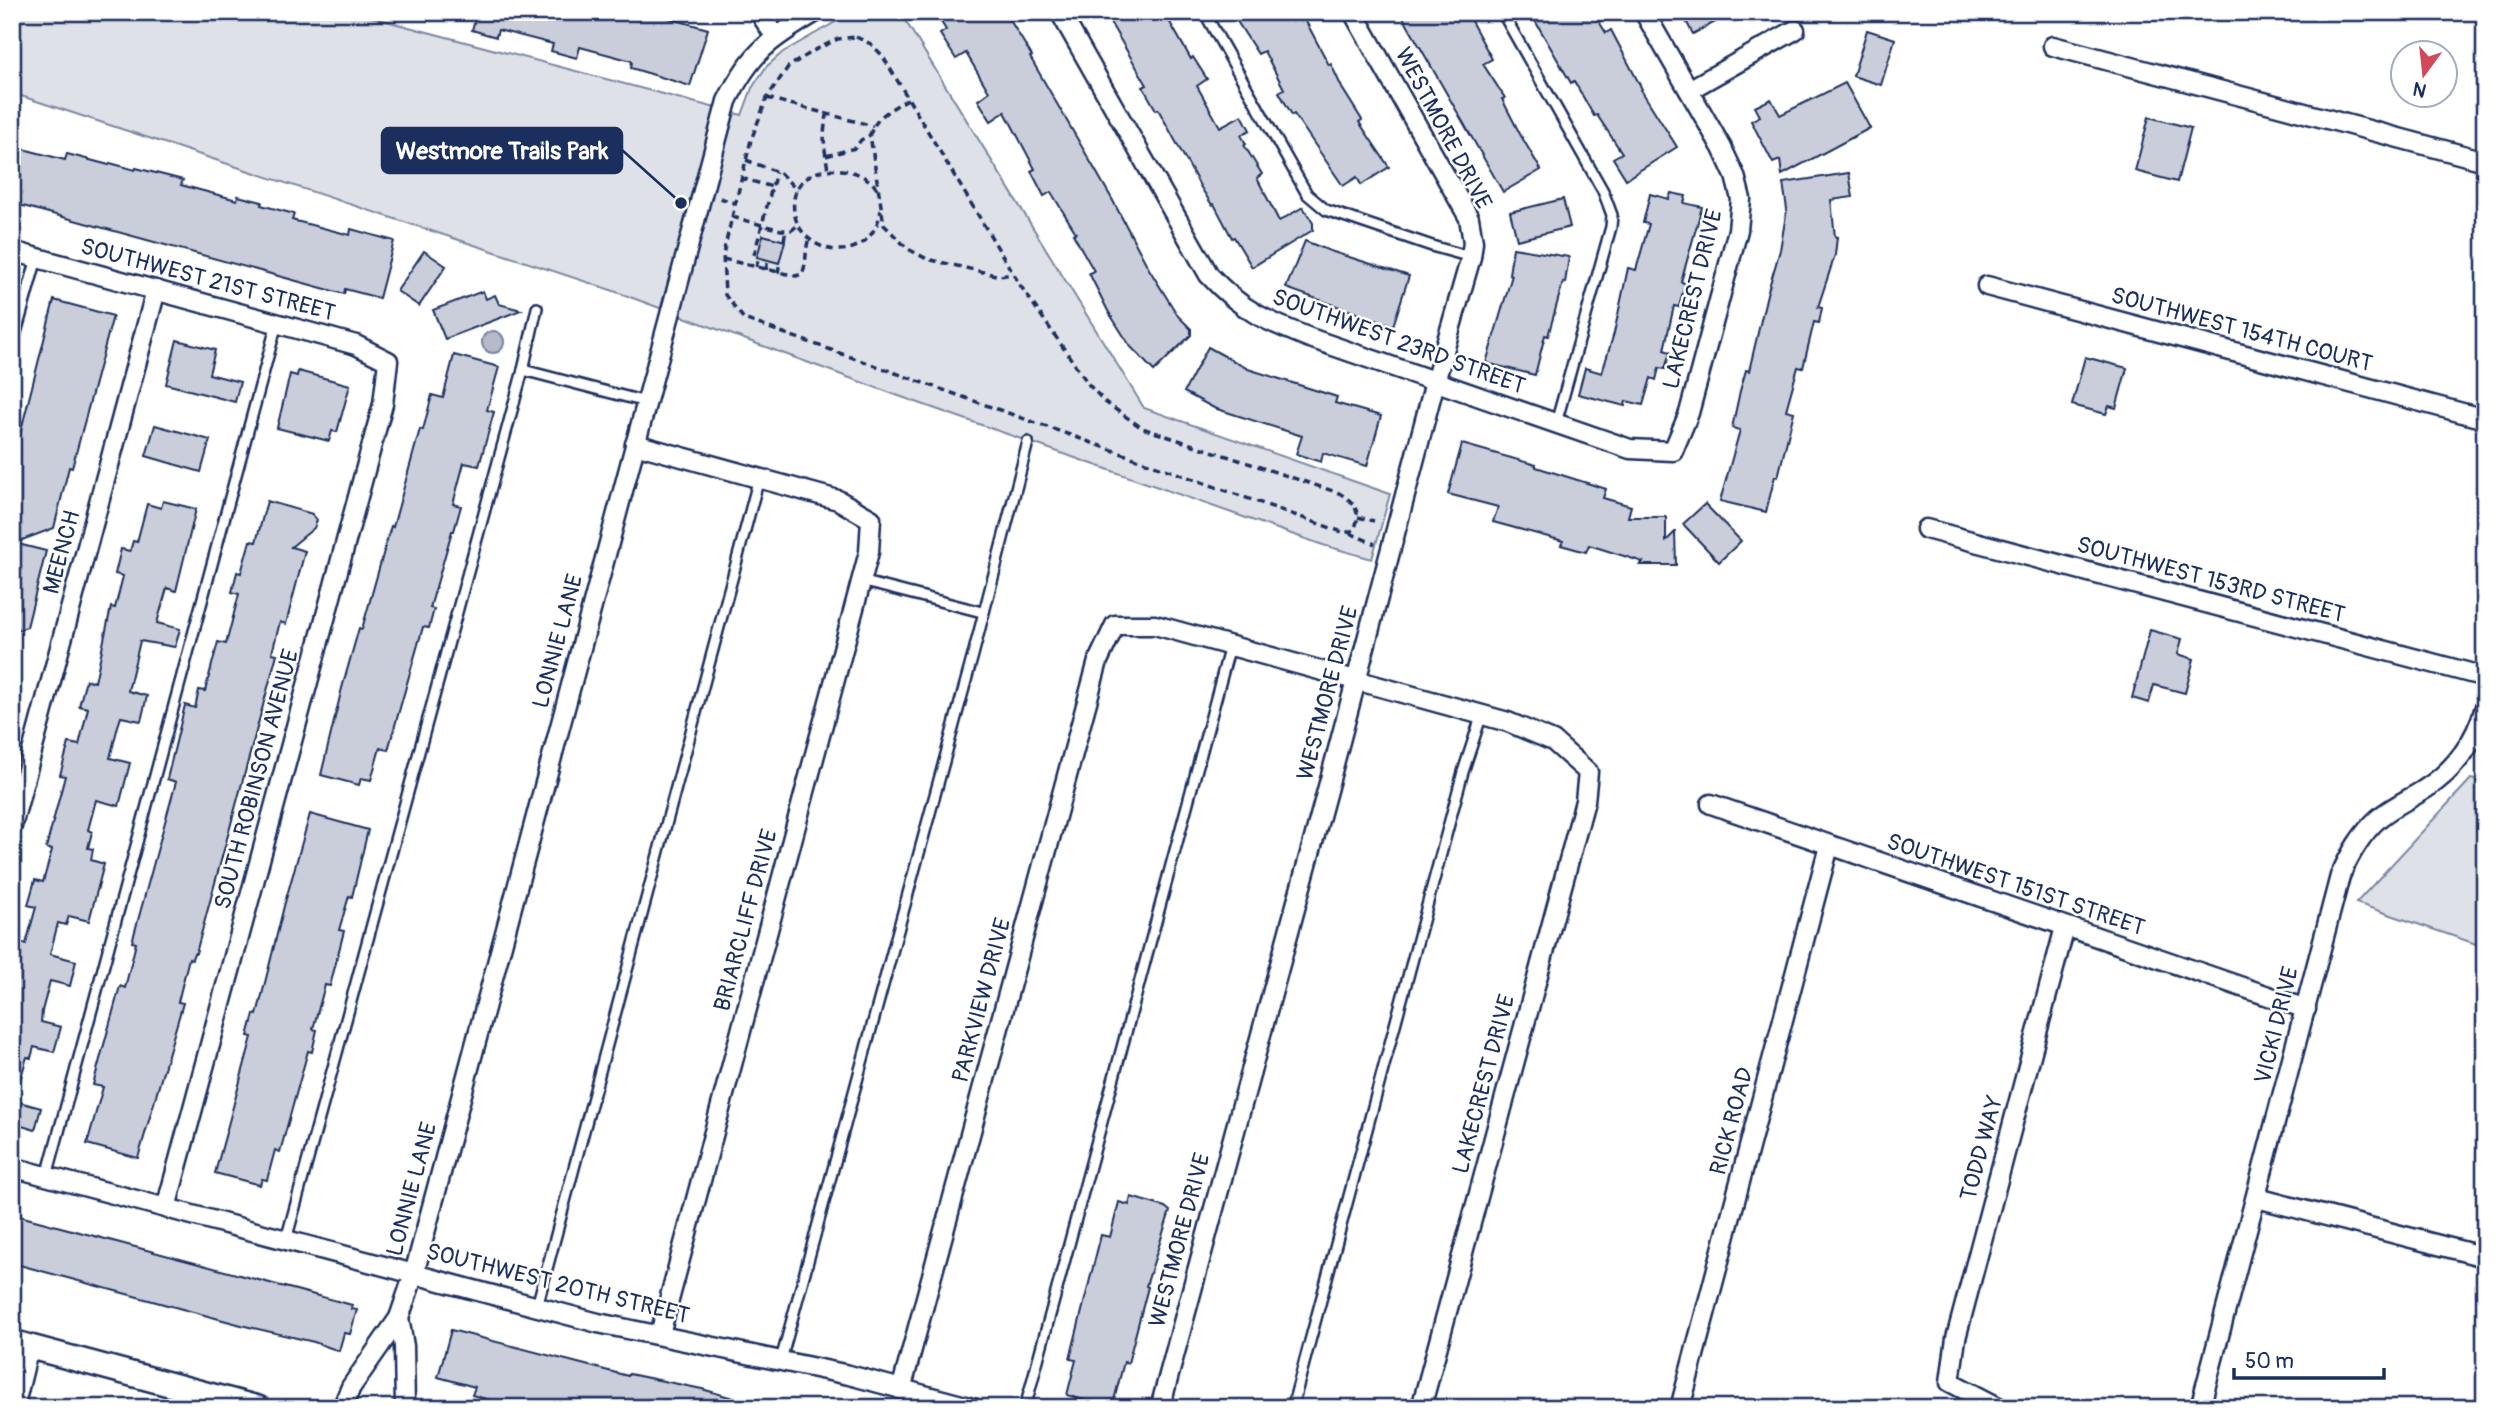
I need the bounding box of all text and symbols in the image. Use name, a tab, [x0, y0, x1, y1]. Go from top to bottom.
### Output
north arrow	[2388, 38, 2458, 108]
street label: WESTMORE DRIVE	[1389, 42, 1498, 214]
text: N	[2410, 76, 2429, 103]
callout: Westmore Trails Park	[382, 128, 622, 173]
text: Westmore Trails Park	[396, 137, 609, 166]
street label: LAKECREST DRIVE	[1656, 206, 1729, 392]
street label: SOUTHWEST 21ST STREET	[77, 232, 339, 328]
street label: SOUTHWEST 154TH COURT	[2108, 281, 2376, 378]
street label: SOUTHWEST 23RD STREET	[1268, 282, 1530, 401]
street label: MEENCH	[36, 507, 87, 597]
street label: SOUTHWEST 153RD STREET	[2074, 530, 2348, 629]
street label: LONNIE LANE	[526, 571, 589, 711]
street label: WESTMORE DRIVE	[1290, 603, 1365, 783]
street label: SOUTH ROBINSON AVENUE	[208, 646, 305, 912]
street label: BRIARCLIFF DRIVE	[707, 826, 784, 1014]
street label: SOUTHWEST 151ST STREET	[1883, 827, 2149, 942]
street label: PARKVIEW DRIVE	[946, 915, 1017, 1086]
street label: VICKI DRIVE	[2248, 963, 2305, 1087]
street label: LAKECREST DRIVE	[1446, 991, 1521, 1177]
street label: RICK ROAD	[1703, 1064, 1760, 1178]
street label: TODD WAY	[1954, 1092, 2009, 1204]
street label: LONNIE LANE	[380, 1119, 443, 1259]
street label: WESTMORE DRIVE	[1142, 1150, 1217, 1330]
street label: SOUTHWEST 20TH STREET	[423, 1237, 693, 1330]
scale bar	[2234, 1336, 2385, 1380]
text: 50 m	[2245, 1348, 2294, 1375]

